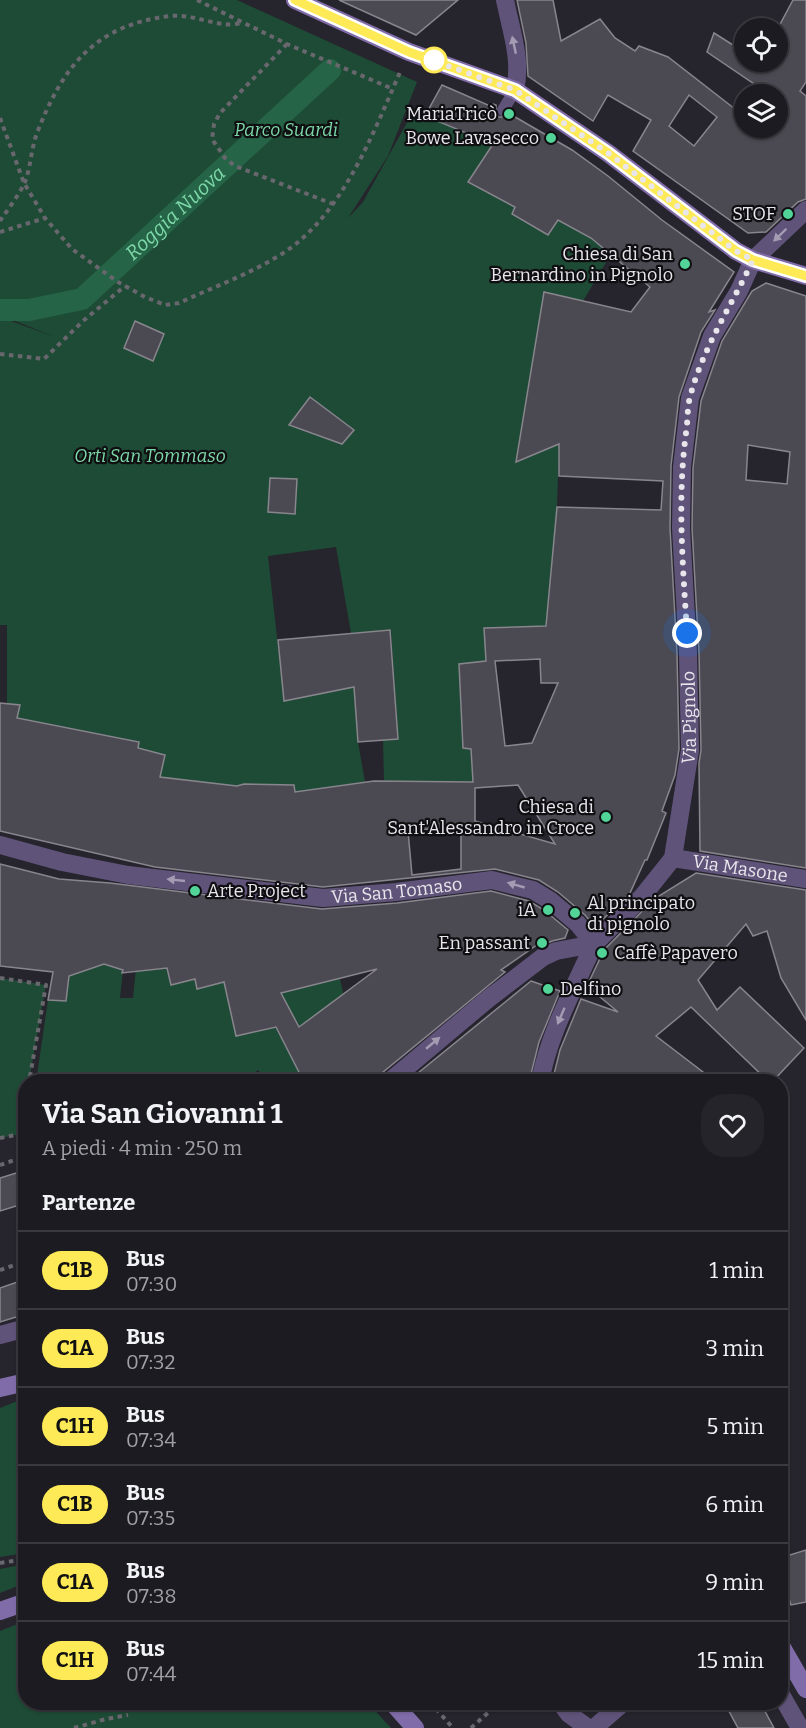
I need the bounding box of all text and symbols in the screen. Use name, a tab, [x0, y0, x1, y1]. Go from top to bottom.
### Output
map controls	[734, 18, 788, 138]
button: locate	[734, 18, 788, 72]
one-way arrow	[509, 35, 518, 54]
unlabelled marker	[421, 47, 447, 73]
button: layers	[734, 84, 788, 138]
place label: MariaTricò	[406, 103, 497, 125]
marker: MariaTricò	[502, 107, 516, 121]
park label: Parco Suardi	[234, 119, 338, 141]
place label: Bowe Lavasecco	[405, 127, 539, 149]
marker: Bowe Lavasecco	[544, 131, 558, 145]
water label: Roggia Nuova	[120, 161, 230, 265]
place label: STOF	[732, 203, 776, 225]
marker: STOF	[781, 207, 795, 221]
one-way arrow	[774, 228, 788, 242]
place label: Chiesa di San Bernardino in Pignolo	[491, 243, 674, 286]
marker: Chiesa di San Bernardino in Pignolo	[678, 257, 692, 271]
park label: Orti San Tommaso	[74, 445, 226, 467]
your location	[672, 618, 702, 648]
street label: Via Pignolo	[677, 671, 701, 766]
place label: Chiesa di Sant'Alessandro in Croce	[387, 796, 594, 839]
marker: Chiesa di Sant'Alessandro in Croce	[599, 810, 613, 824]
street label: Via Masone	[691, 850, 789, 887]
street label: Via San Tomaso	[330, 873, 463, 908]
one-way arrow	[167, 875, 186, 885]
place label: Arte Project	[207, 880, 306, 902]
one-way arrow	[506, 880, 524, 889]
marker: Arte Project	[188, 884, 202, 898]
place label: Al principato di pignolo	[587, 892, 695, 935]
place label: iA	[518, 899, 536, 921]
marker: iA	[541, 903, 555, 917]
marker: Al principato di pignolo	[568, 906, 582, 920]
place label: En passant	[438, 932, 530, 954]
marker: En passant	[535, 936, 549, 950]
place label: Caffè Papavero	[614, 942, 738, 964]
marker: Caffè Papavero	[595, 946, 609, 960]
place label: Delfino	[560, 978, 621, 1000]
marker: Delfino	[541, 982, 555, 996]
one-way arrow	[556, 1008, 566, 1026]
one-way arrow	[425, 1037, 440, 1050]
button: heart	[701, 1094, 764, 1157]
text: Via San Giovanni 1	[42, 1097, 283, 1130]
text: A piedi · 4 min · 250 m	[42, 1136, 242, 1160]
text: Partenze	[42, 1189, 135, 1216]
text: Bus	[126, 1245, 165, 1272]
text: C1B	[57, 1257, 93, 1283]
text: 1 min	[709, 1257, 764, 1284]
text: 07:30	[126, 1272, 177, 1296]
text: Bus	[126, 1323, 165, 1350]
text: C1A	[56, 1335, 94, 1361]
text: 3 min	[706, 1335, 764, 1362]
text: 07:32	[126, 1350, 175, 1374]
text: Bus	[126, 1401, 165, 1428]
text: C1H	[56, 1413, 94, 1439]
text: 5 min	[706, 1413, 764, 1440]
text: 07:34	[126, 1428, 176, 1452]
text: Bus	[126, 1479, 165, 1506]
text: C1B	[57, 1491, 93, 1517]
text: 6 min	[705, 1491, 764, 1518]
text: 07:35	[126, 1506, 175, 1530]
text: Bus	[126, 1557, 165, 1584]
text: C1A	[56, 1569, 94, 1595]
text: 9 min	[705, 1569, 764, 1596]
text: 07:38	[126, 1584, 177, 1608]
text: Bus	[126, 1635, 165, 1662]
text: C1H	[56, 1647, 94, 1673]
text: 15 min	[697, 1647, 764, 1674]
text: 07:44	[126, 1662, 177, 1686]

